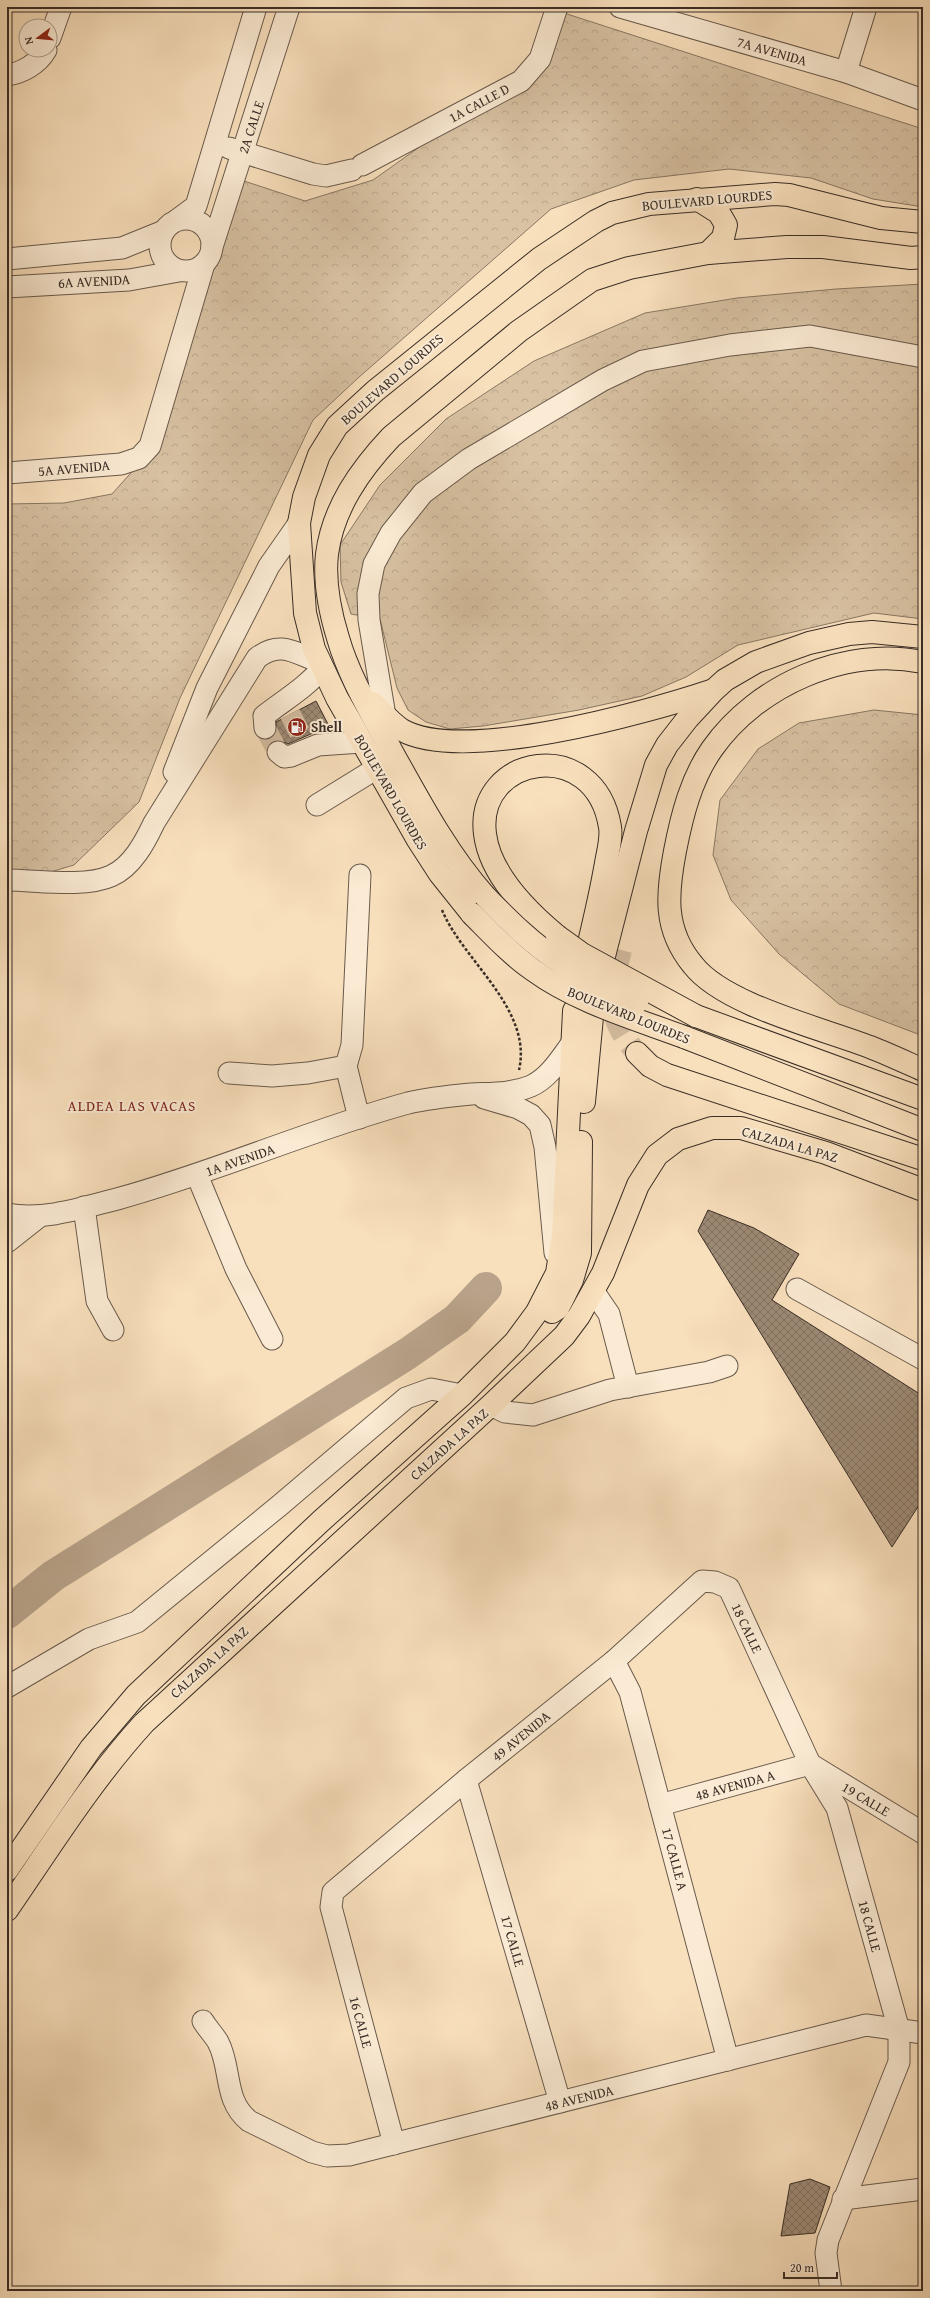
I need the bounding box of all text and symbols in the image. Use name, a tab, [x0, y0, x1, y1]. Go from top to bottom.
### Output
north arrow	[18, 18, 58, 58]
street label: 7A AVENIDA	[735, 31, 810, 71]
text: N	[20, 34, 37, 46]
street label: 1A CALLE D	[445, 79, 513, 127]
street label: 2A CALLE	[233, 98, 269, 156]
street label: BOULEVARD LOURDES	[641, 184, 773, 216]
street label: 6A AVENIDA	[58, 269, 131, 293]
street label: BOULEVARD LOURDES	[336, 329, 448, 429]
street label: 5A AVENIDA	[37, 455, 111, 481]
fuel station icon: Shell	[286, 716, 308, 738]
place label: Shell	[311, 717, 343, 737]
street label: BOULEVARD LOURDES	[350, 730, 432, 854]
street label: BOULEVARD LOURDES	[565, 981, 693, 1049]
district label: ALDEA LAS VACAS	[68, 1095, 196, 1116]
street label: CALZADA LA PAZ	[740, 1121, 840, 1167]
street label: 1A AVENIDA	[203, 1139, 278, 1181]
street label: CALZADA LA PAZ	[405, 1403, 493, 1485]
street label: 18 CALLE	[727, 1600, 767, 1656]
street label: CALZADA LA PAZ	[165, 1621, 253, 1703]
street label: 49 AVENIDA	[487, 1706, 555, 1766]
street label: 48 AVENIDA A	[693, 1765, 778, 1805]
street label: 19 CALLE	[838, 1777, 894, 1821]
street label: 17 CALLE A	[657, 1825, 693, 1893]
street label: 18 CALLE	[853, 1898, 887, 1954]
street label: 17 CALLE	[496, 1913, 530, 1969]
street label: 16 CALLE	[344, 1994, 378, 2050]
street label: 48 AVENIDA	[542, 2080, 616, 2116]
scale bar	[784, 2254, 837, 2280]
text: 20 m	[790, 2259, 814, 2276]

